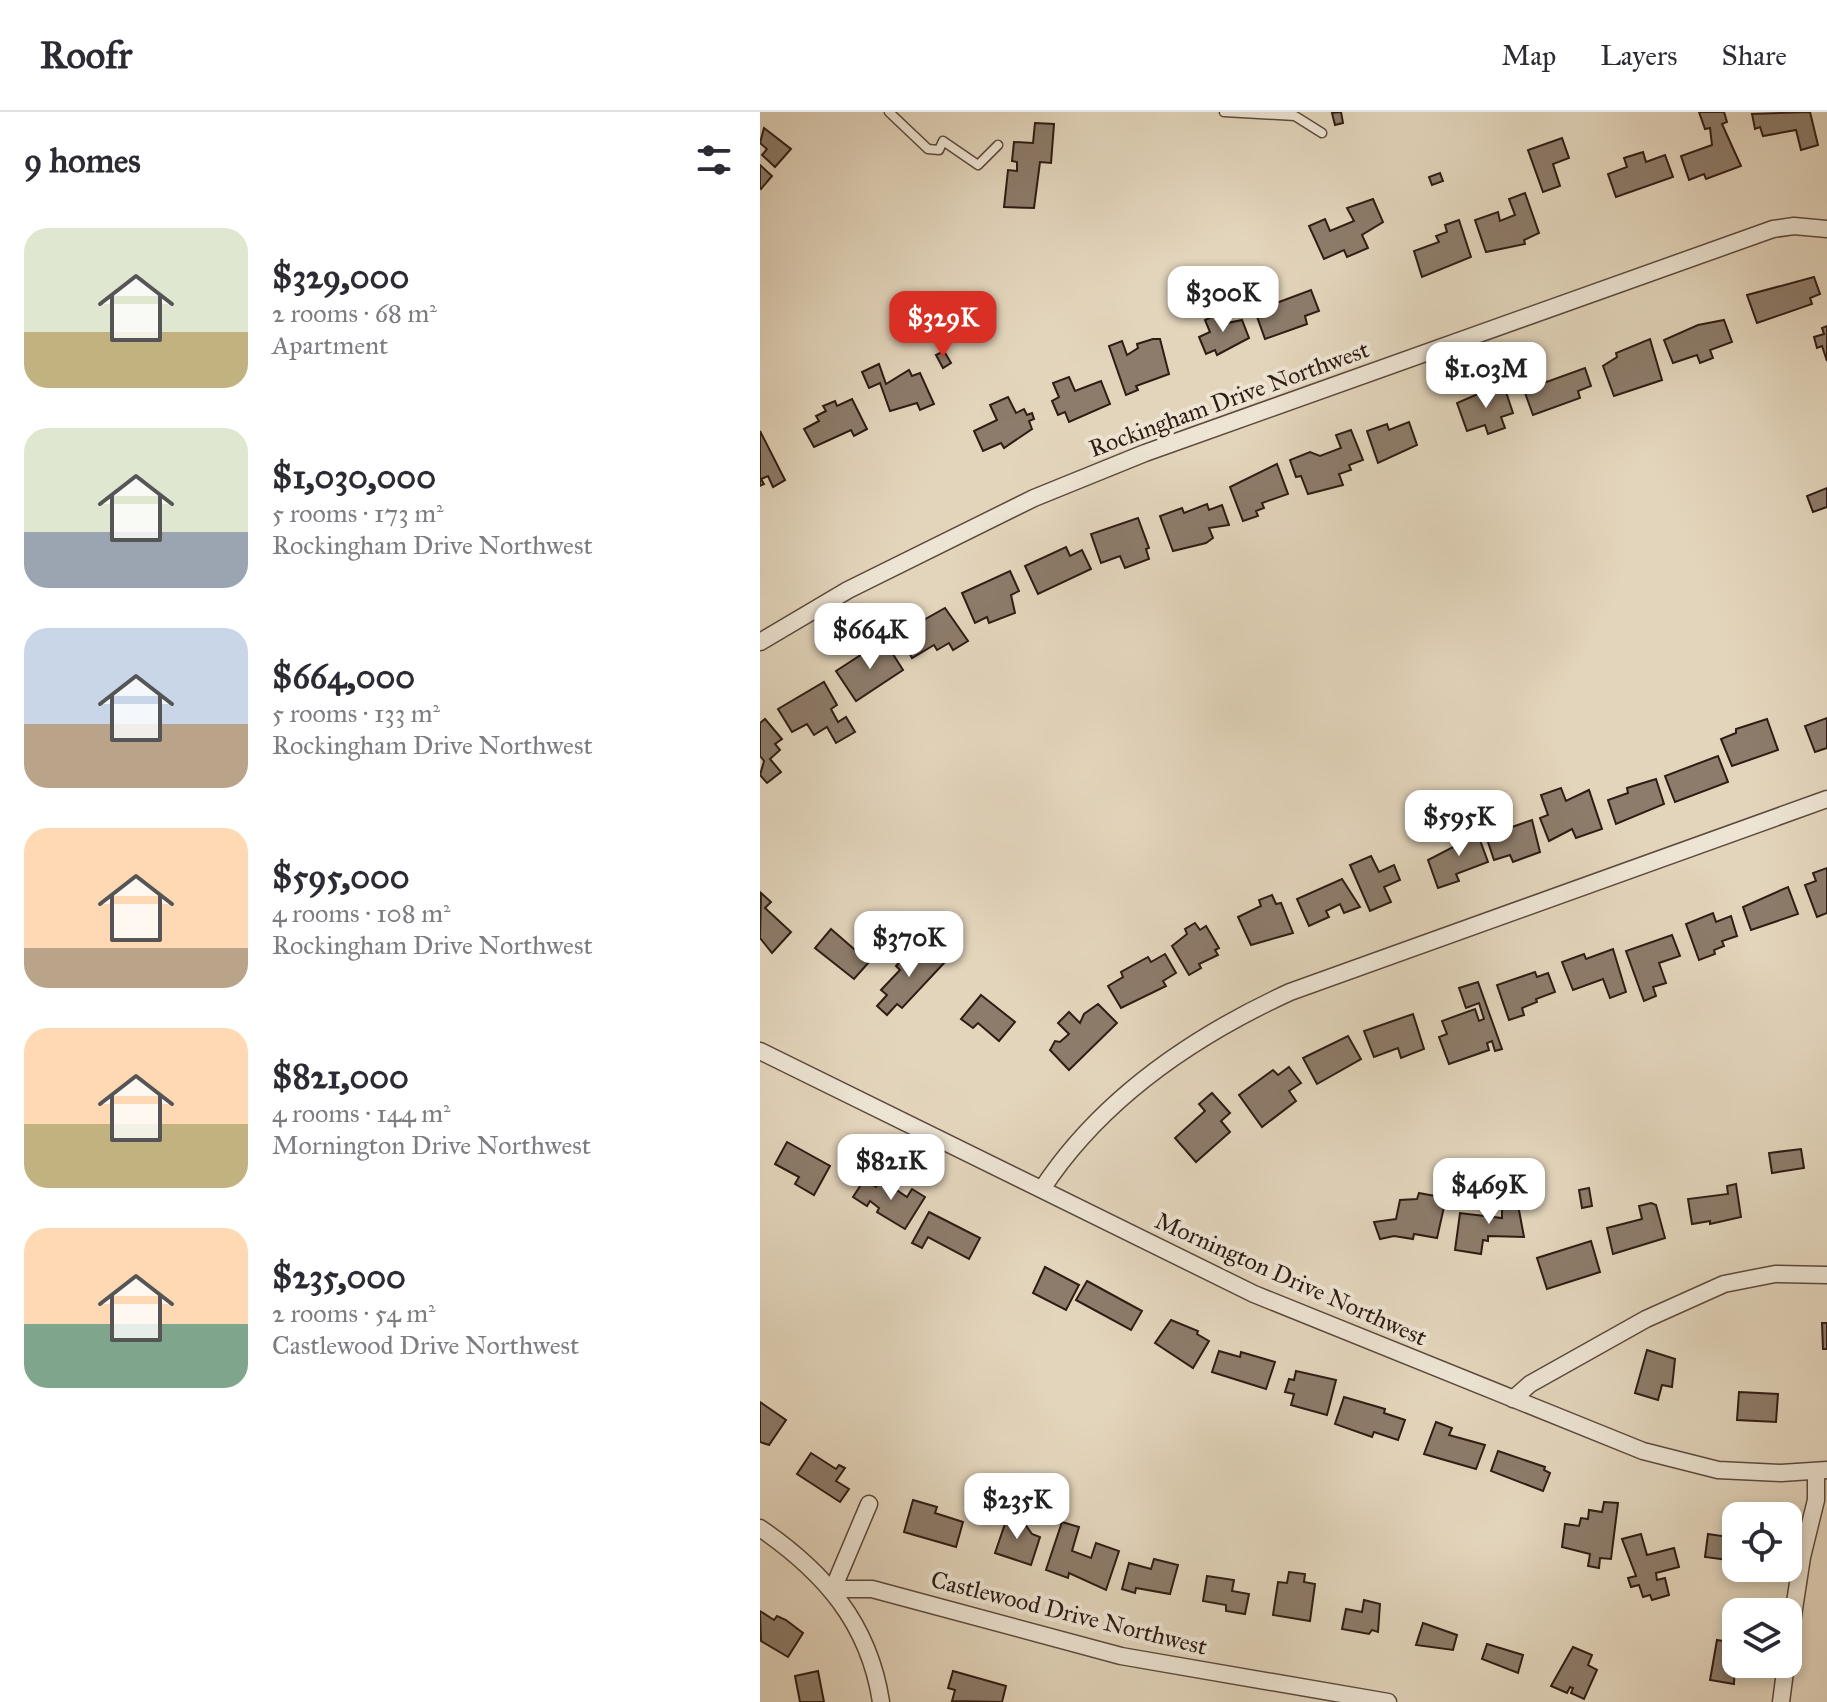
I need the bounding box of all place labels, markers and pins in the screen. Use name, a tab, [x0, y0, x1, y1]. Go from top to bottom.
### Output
pin: $300K	[1167, 266, 1279, 334]
pin: $329K	[887, 291, 999, 359]
pin: $1.03M	[1421, 342, 1551, 410]
pin: $664K	[814, 603, 926, 671]
pin: $595K	[1403, 790, 1515, 858]
pin: $370K	[853, 911, 965, 979]
pin: $821K	[835, 1134, 947, 1202]
pin: $469K	[1433, 1158, 1545, 1226]
pin: $235K	[961, 1473, 1073, 1541]

